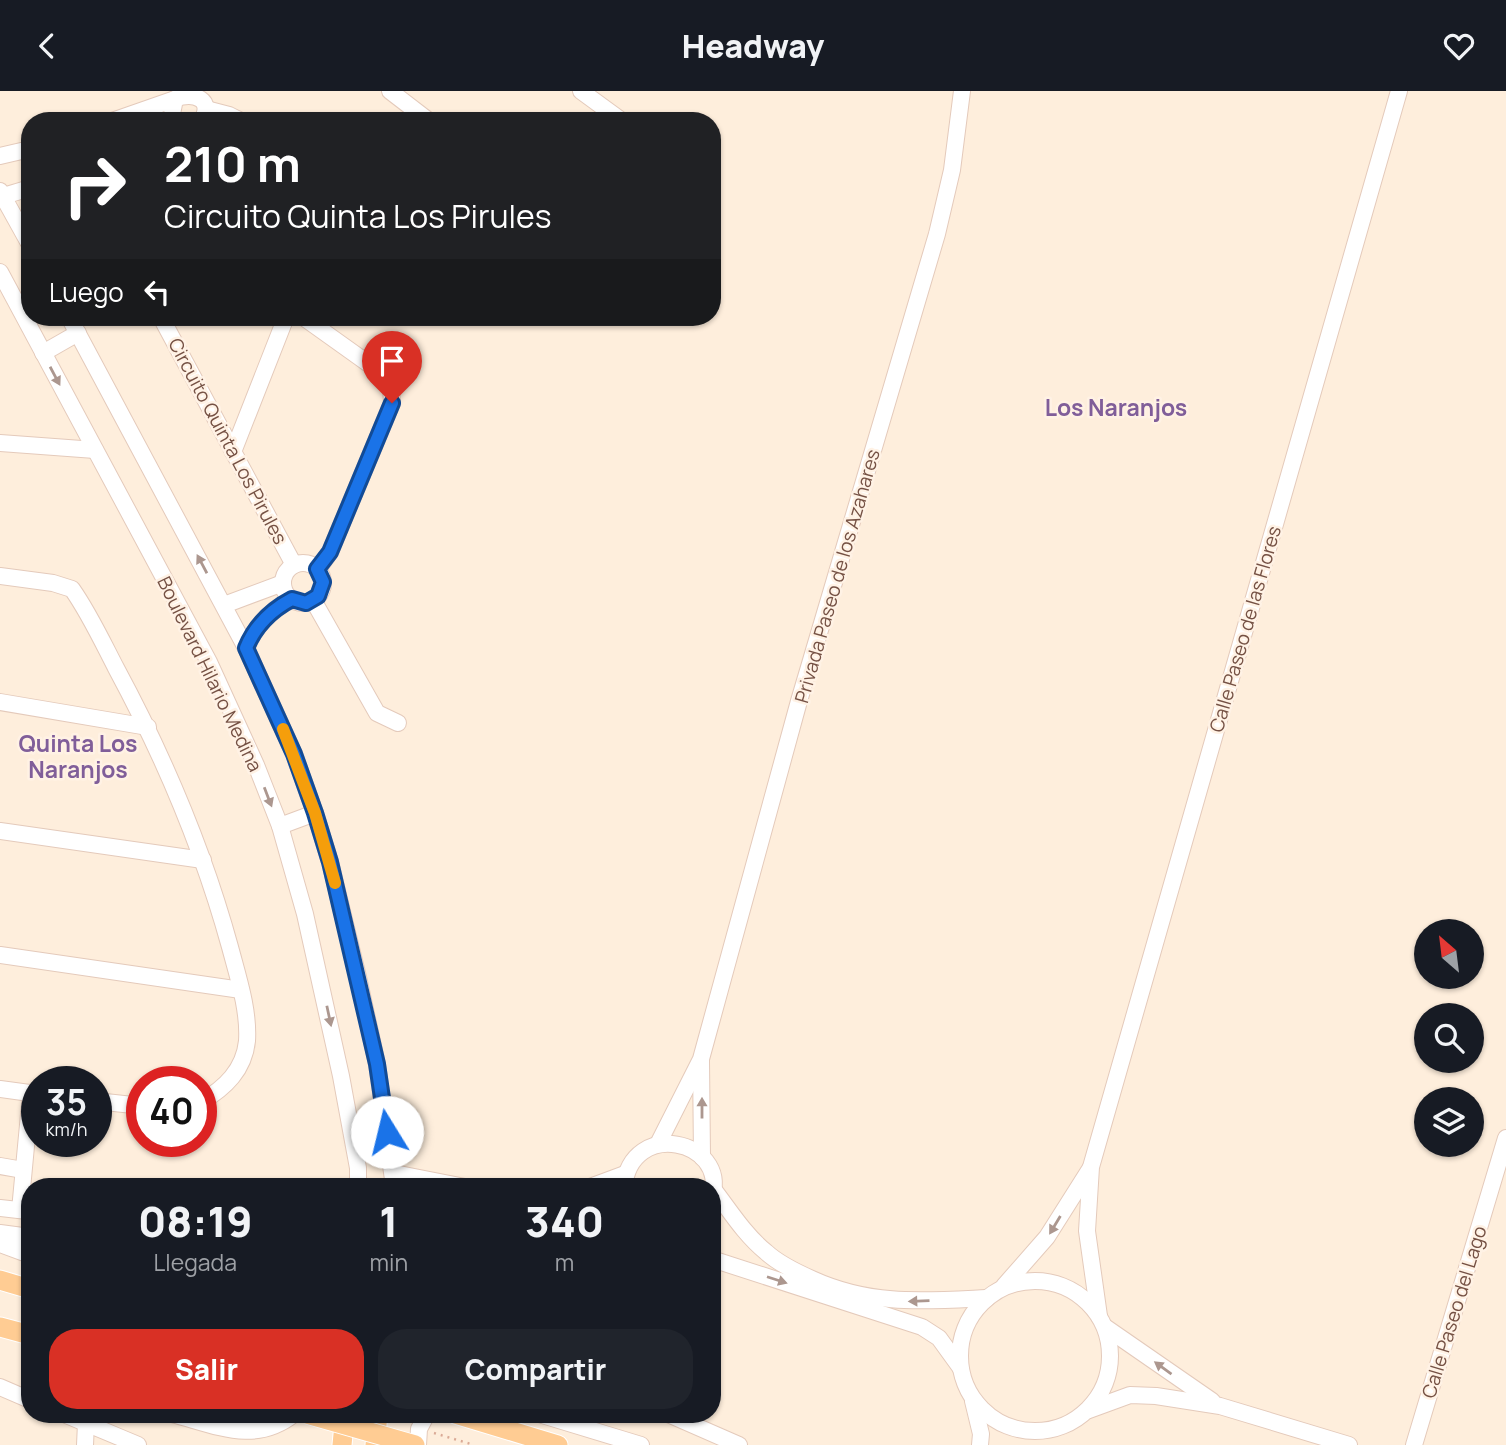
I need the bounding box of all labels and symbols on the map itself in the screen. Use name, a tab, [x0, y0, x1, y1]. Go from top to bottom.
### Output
pin	[362, 331, 422, 403]
street label: Circuito Quinta Los Pirules	[163, 333, 294, 549]
one-way arrow	[49, 366, 61, 386]
district label: Los Naranjos	[1045, 391, 1187, 423]
street label: Privada Paseo de los Azahares	[788, 446, 886, 706]
street label: Calle Paseo de las Flores	[1203, 523, 1287, 735]
one-way arrow	[196, 554, 207, 574]
street label: Boulevard Hilario Medina	[151, 572, 269, 776]
district label: Quinta Los Naranjos	[19, 727, 137, 785]
one-way arrow	[263, 786, 274, 807]
north arrow	[1414, 919, 1484, 989]
one-way arrow	[323, 1005, 334, 1027]
speed limit sign: 40	[126, 1066, 217, 1157]
position arrow	[350, 1095, 424, 1169]
one-way arrow	[696, 1097, 708, 1119]
one-way arrow	[1048, 1215, 1061, 1234]
street label: Calle Paseo del Lago	[1415, 1223, 1493, 1401]
one-way arrow	[767, 1276, 788, 1286]
one-way arrow	[908, 1295, 930, 1307]
one-way arrow	[1154, 1361, 1172, 1375]

